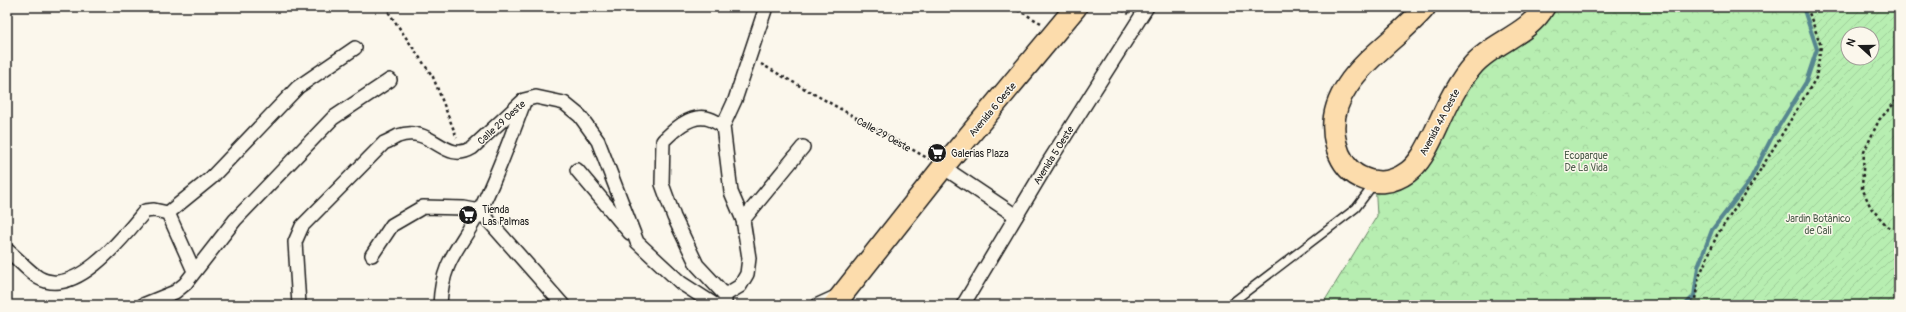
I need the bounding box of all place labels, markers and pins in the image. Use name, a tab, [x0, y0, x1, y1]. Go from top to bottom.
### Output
supermarket icon: Galerias Plaza	[926, 142, 948, 164]
place label: Galerias Plaza	[951, 148, 1009, 160]
supermarket icon: Tienda Las Palmas	[457, 204, 479, 226]
place label: Tienda Las Palmas	[482, 204, 530, 228]

